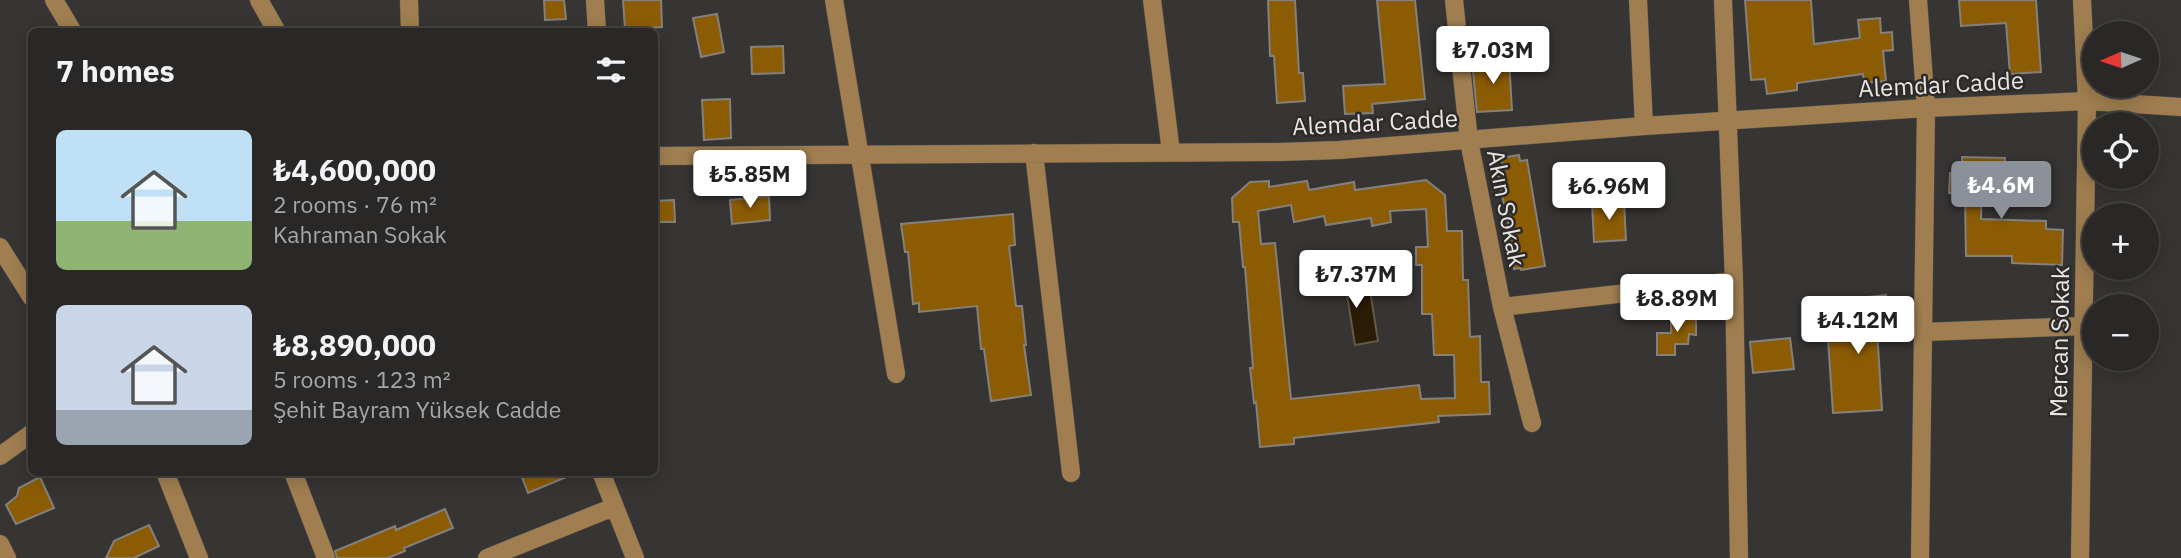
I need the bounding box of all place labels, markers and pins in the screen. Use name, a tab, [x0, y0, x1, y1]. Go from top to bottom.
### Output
pin: ₺7.03M	[1436, 27, 1550, 86]
pin: ₺5.85M	[693, 150, 807, 210]
pin: ₺6.96M	[1552, 162, 1666, 222]
pin: ₺4.6M	[1952, 162, 2050, 221]
pin: ₺7.37M	[1299, 250, 1413, 310]
pin: ₺8.89M	[1620, 274, 1734, 334]
pin: ₺4.12M	[1801, 296, 1915, 356]

